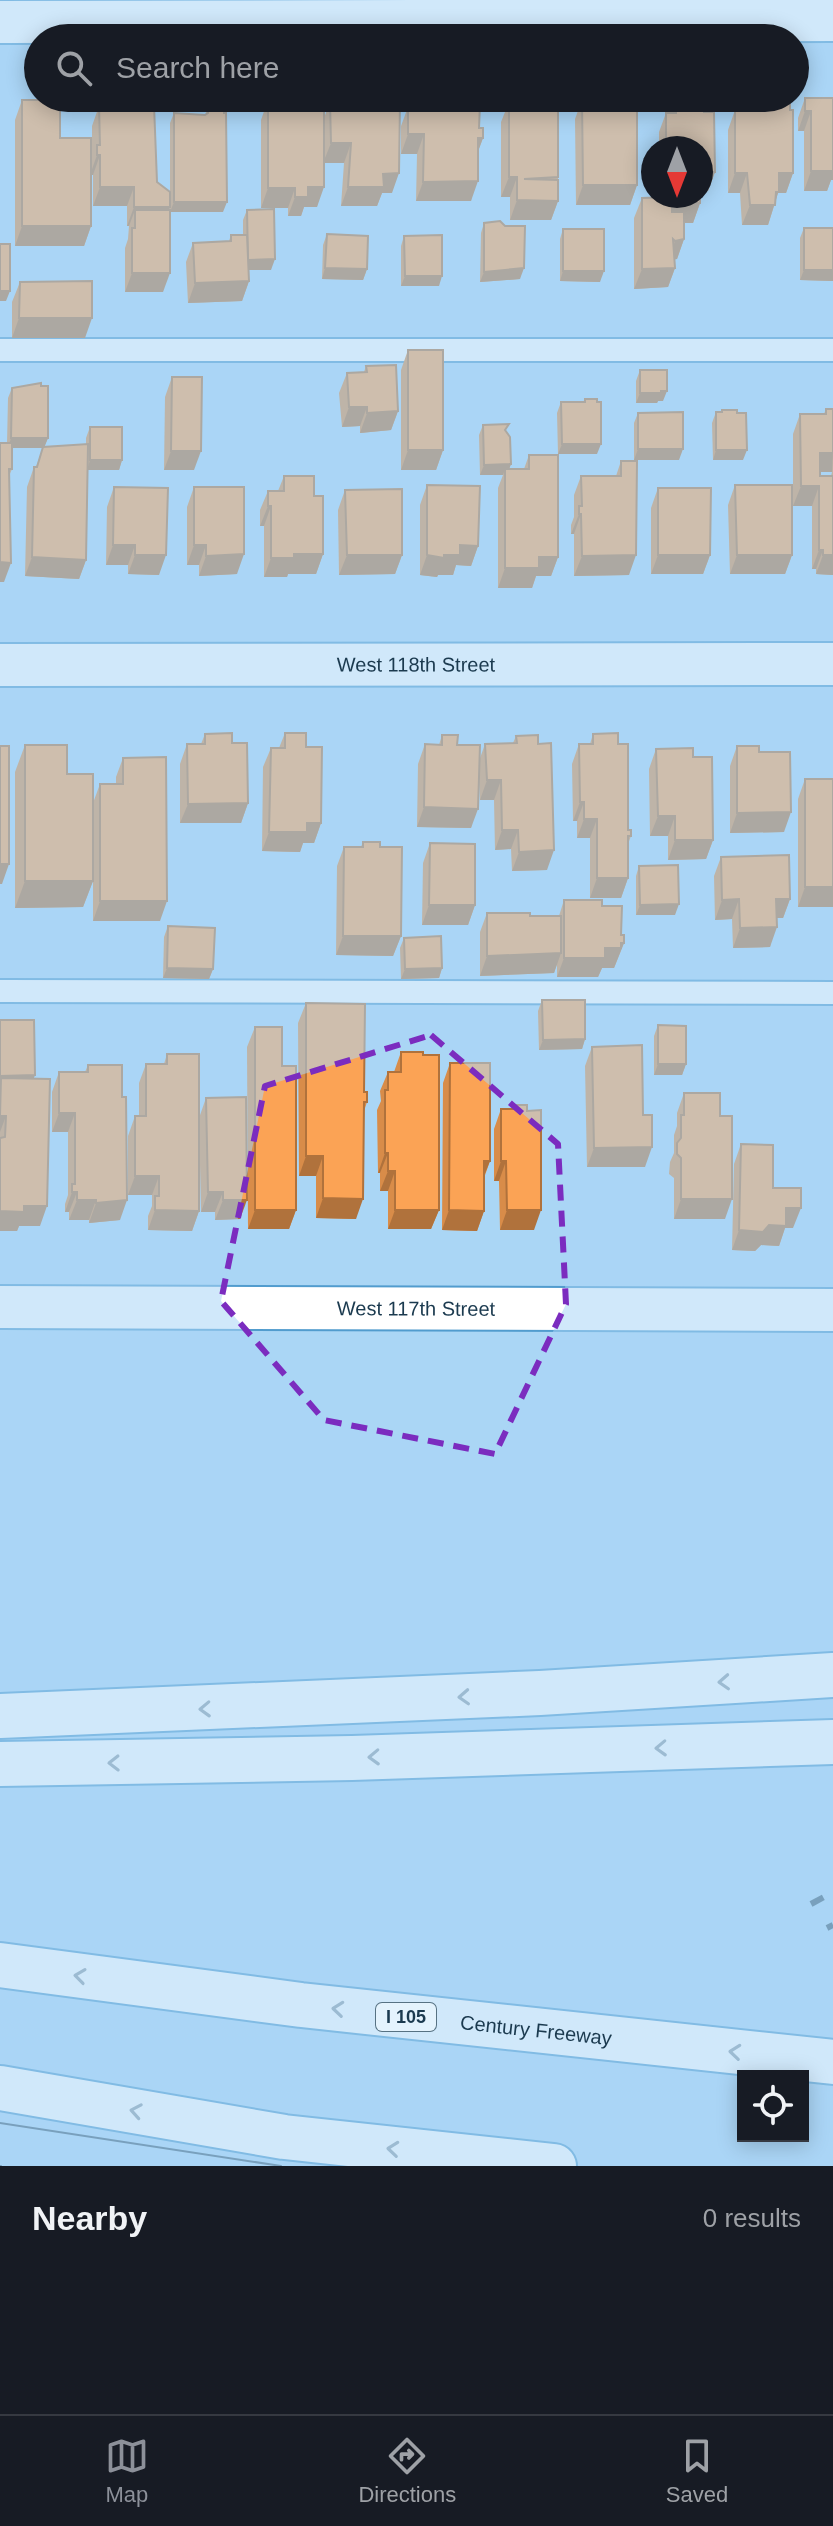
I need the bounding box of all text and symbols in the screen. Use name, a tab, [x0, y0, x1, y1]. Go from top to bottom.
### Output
search box	[24, 24, 809, 112]
icon: search	[52, 46, 96, 90]
text: Search here	[116, 51, 279, 84]
north arrow	[641, 136, 713, 208]
street label: West 118th Street	[337, 653, 496, 676]
street label: West 117th Street	[337, 1297, 496, 1320]
one-way arrow	[717, 1674, 730, 1691]
one-way arrow	[457, 1688, 470, 1705]
one-way arrow	[198, 1700, 211, 1717]
one-way arrow	[654, 1739, 667, 1757]
one-way arrow	[367, 1748, 380, 1765]
one-way arrow	[107, 1754, 120, 1772]
one-way arrow	[73, 1968, 87, 1985]
one-way arrow	[331, 2001, 344, 2018]
road number: I 105	[376, 2003, 436, 2031]
street label: Century Freeway	[459, 2011, 613, 2049]
one-way arrow	[728, 2044, 741, 2061]
map controls	[737, 2070, 809, 2142]
button: locate	[737, 2070, 809, 2142]
one-way arrow	[129, 2104, 143, 2121]
one-way arrow	[386, 2140, 399, 2157]
text: Nearby	[32, 2199, 147, 2237]
text: 0 results	[703, 2203, 801, 2233]
tab: Map	[105, 2434, 149, 2508]
tab: Directions	[358, 2434, 456, 2508]
tab: Saved	[666, 2434, 728, 2508]

